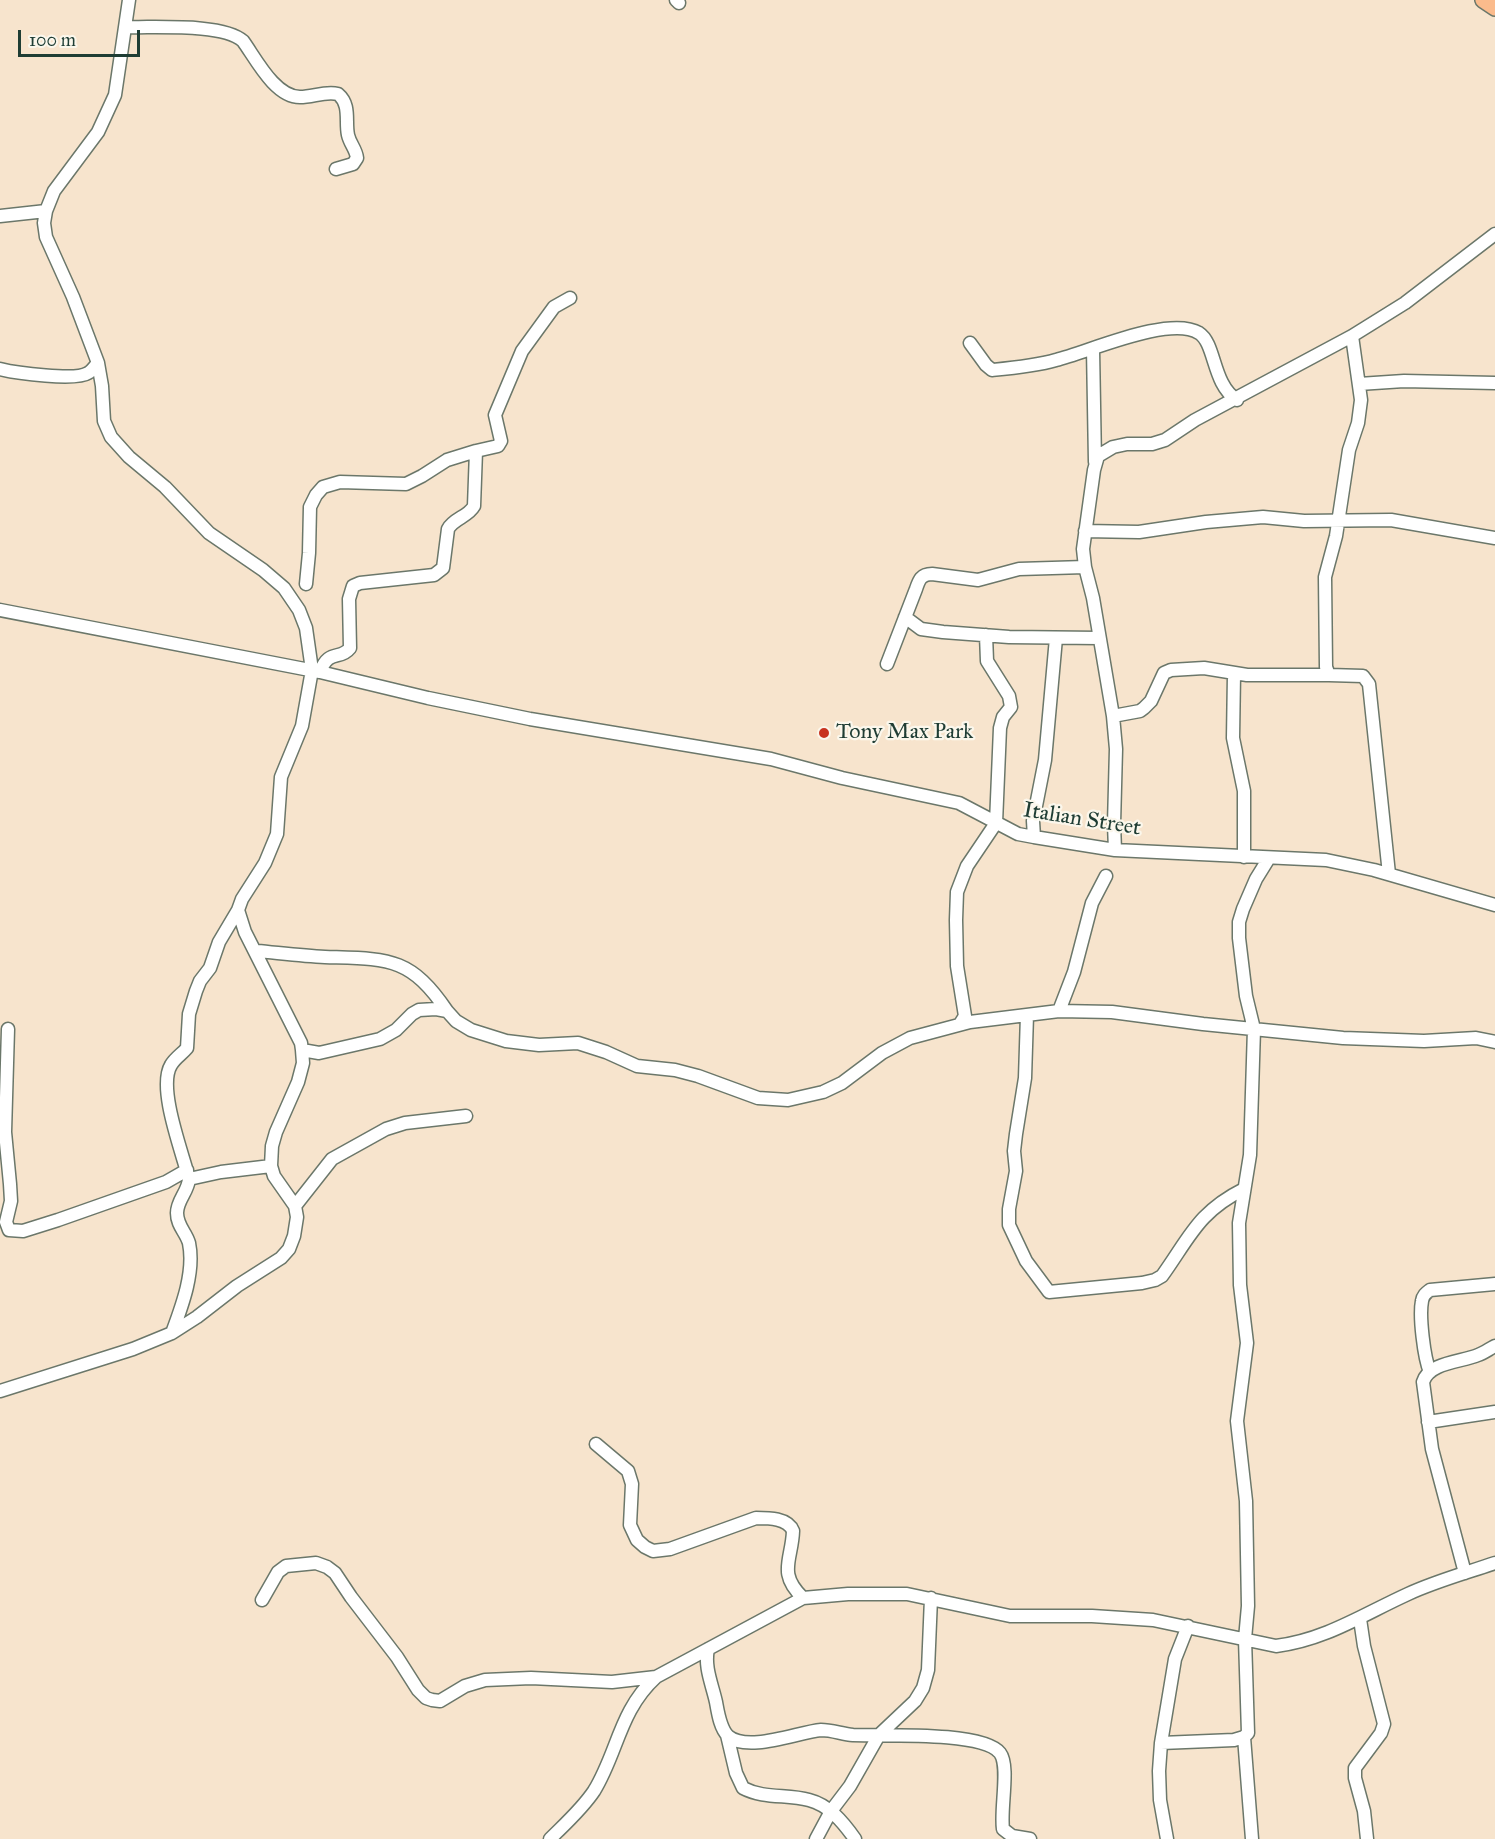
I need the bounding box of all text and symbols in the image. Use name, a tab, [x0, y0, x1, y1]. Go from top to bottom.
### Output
scale bar	[21, 18, 142, 56]
text: 100 m	[29, 29, 76, 51]
place label: Tony Max Park	[836, 720, 973, 746]
marker: Tony Max Park	[817, 726, 831, 740]
street label: Italian Street	[1021, 798, 1143, 842]

